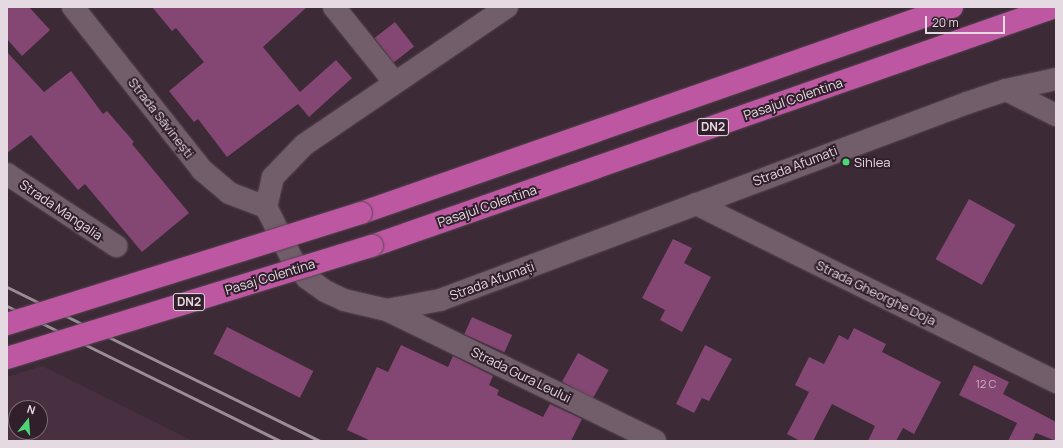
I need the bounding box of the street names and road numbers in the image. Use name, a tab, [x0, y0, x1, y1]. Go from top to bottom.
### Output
street label: Strada Săvinești	[125, 75, 197, 161]
street label: Pasajul Colentina	[741, 75, 845, 123]
road number: DN2	[696, 117, 730, 137]
street label: Strada Afumați	[751, 143, 839, 189]
street label: Strada Mangalia	[17, 177, 105, 243]
street label: Pasajul Colentina	[435, 182, 539, 230]
street label: Pasaj Colentina	[223, 256, 317, 298]
street label: Strada Gheorghe Doja	[813, 257, 939, 329]
street label: Strada Afumați	[447, 258, 537, 304]
road number: DN2	[172, 292, 206, 312]
street label: Strada Gura Leului	[468, 344, 574, 406]

